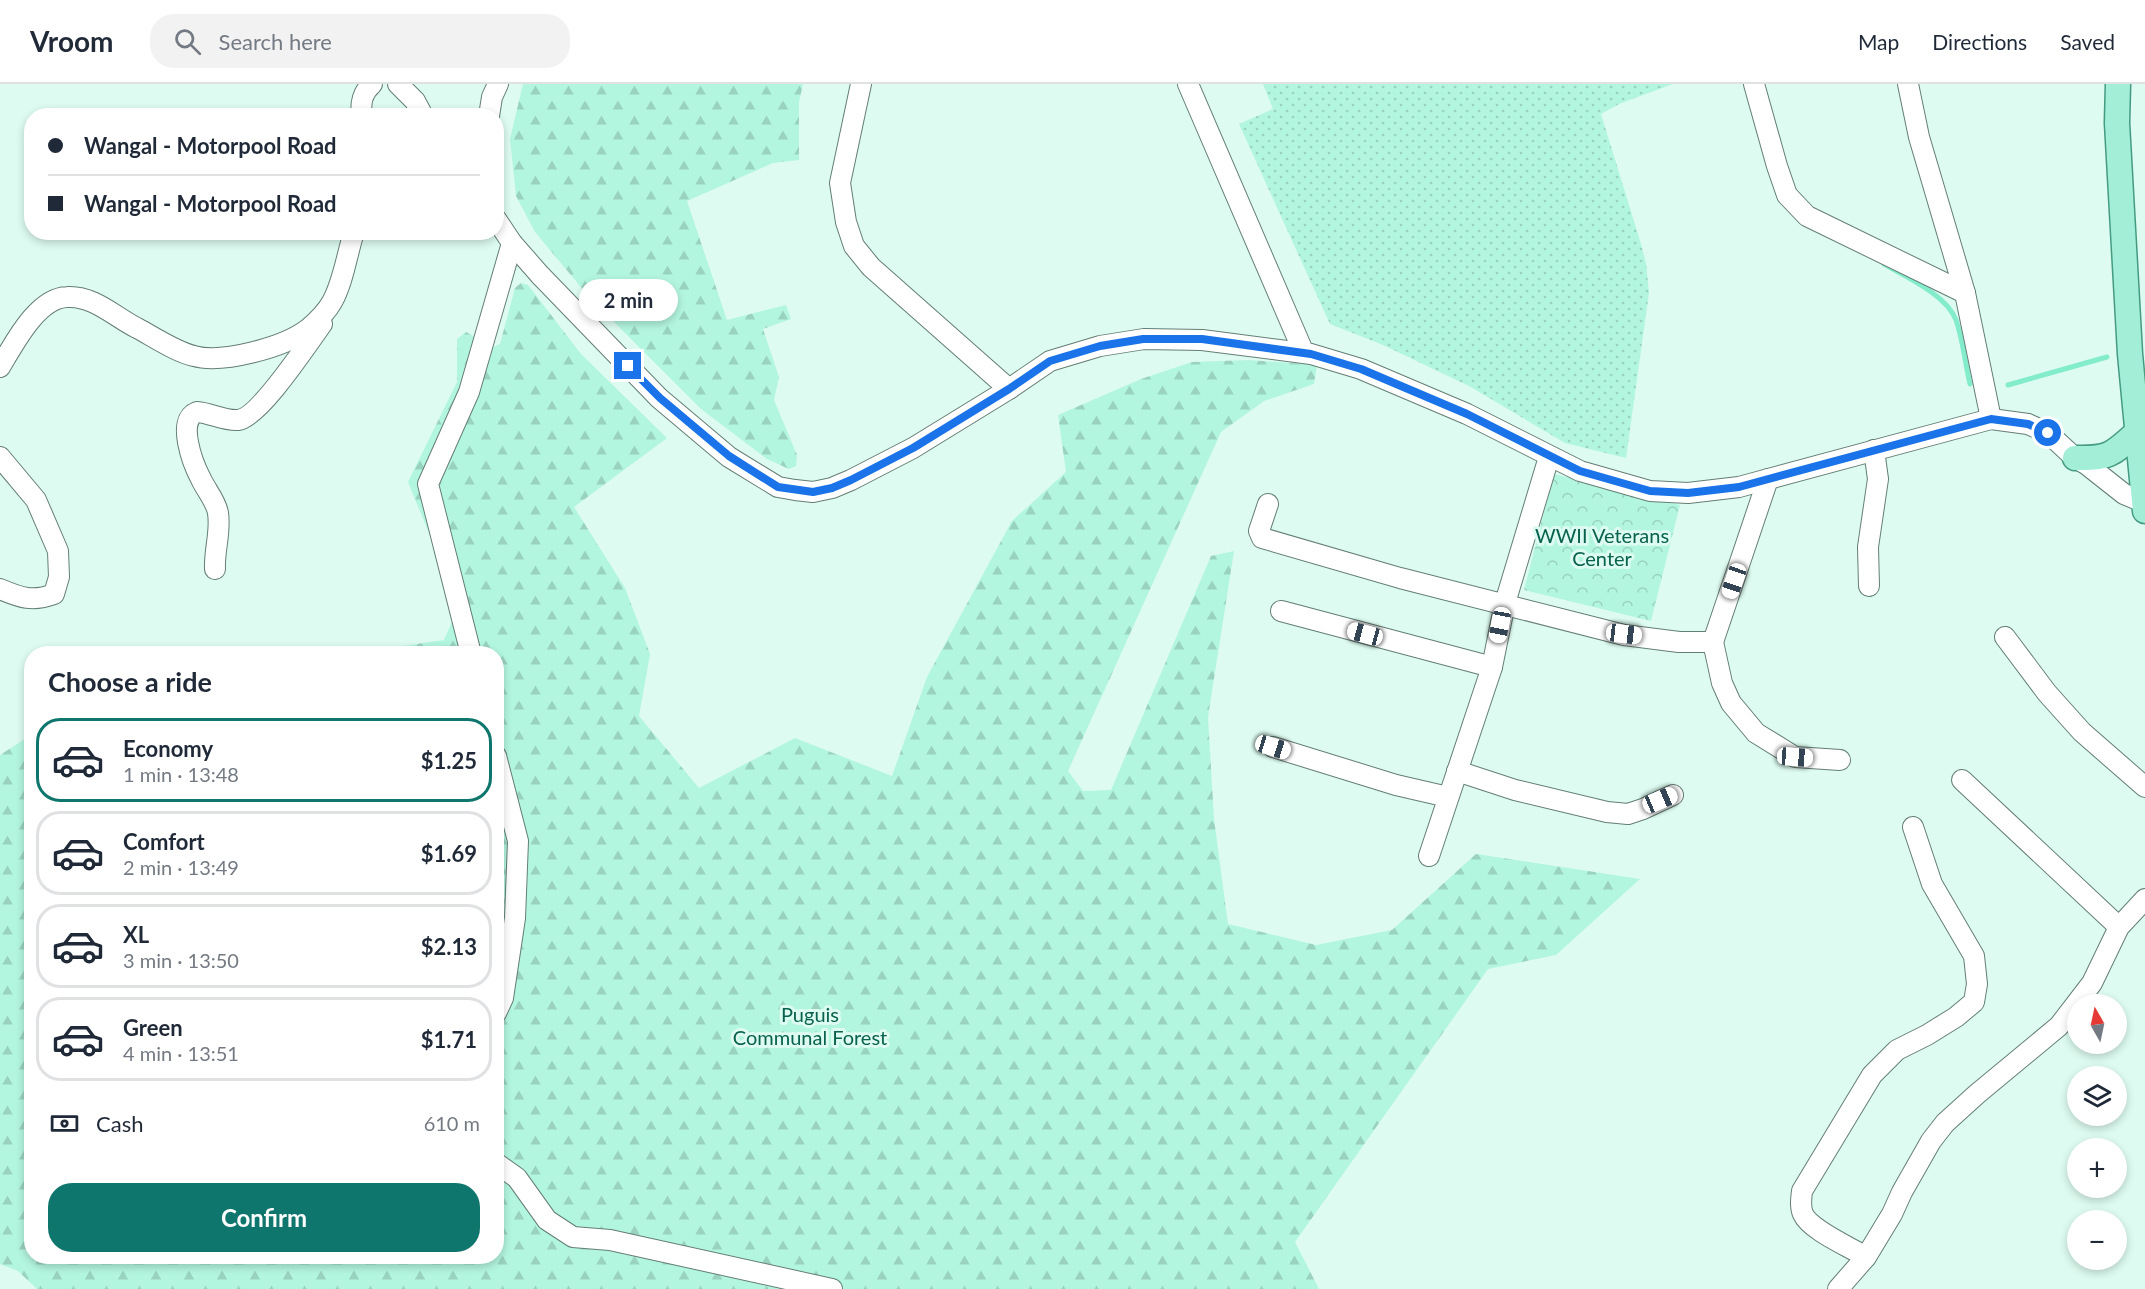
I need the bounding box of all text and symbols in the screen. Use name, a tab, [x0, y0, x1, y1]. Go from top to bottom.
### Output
search box	[150, 14, 570, 68]
text: Vroom	[30, 24, 114, 58]
icon: search	[171, 25, 204, 58]
text: Search here	[219, 28, 332, 55]
text: Map	[1858, 29, 1899, 54]
text: Directions	[1932, 29, 2027, 54]
text: Saved	[2060, 29, 2115, 54]
text: Wangal - Motorpool Road	[84, 132, 337, 159]
text: Wangal - Motorpool Road	[84, 190, 337, 217]
callout: 2 min	[578, 279, 678, 321]
text: 2 min	[604, 288, 653, 312]
route end	[614, 352, 641, 379]
route start	[2034, 419, 2061, 446]
park label: WWII Veterans Center	[1535, 523, 1669, 570]
car	[1720, 561, 1748, 601]
car	[1488, 606, 1512, 644]
car	[1345, 621, 1385, 647]
car	[1605, 623, 1643, 645]
text: Choose a ride	[48, 665, 212, 698]
icon: car	[51, 733, 105, 787]
car	[1253, 733, 1293, 761]
text: Economy	[123, 735, 213, 762]
text: $1.25	[421, 747, 477, 774]
car	[1776, 747, 1814, 767]
text: 1 min · 13:48	[123, 762, 239, 786]
car	[1640, 785, 1680, 815]
icon: car	[51, 826, 105, 880]
text: Comfort	[123, 828, 205, 855]
text: $1.69	[421, 840, 477, 867]
text: 2 min · 13:49	[123, 855, 239, 879]
icon: car	[51, 919, 105, 973]
text: XL	[123, 921, 149, 948]
text: $2.13	[421, 933, 477, 960]
text: 3 min · 13:50	[123, 948, 239, 972]
north arrow	[2067, 994, 2127, 1054]
map controls	[2067, 994, 2127, 1270]
park label: Puguis Communal Forest	[733, 1002, 887, 1049]
icon: car	[51, 1012, 105, 1066]
text: Green	[123, 1014, 183, 1041]
text: $1.71	[421, 1026, 477, 1053]
text: 4 min · 13:51	[123, 1041, 239, 1065]
button: layers	[2067, 1066, 2127, 1126]
icon: cash	[48, 1107, 81, 1140]
text: Cash	[96, 1110, 143, 1137]
text: 610 m	[424, 1111, 480, 1135]
button: +	[2067, 1138, 2127, 1198]
button: Confirm	[48, 1183, 480, 1252]
button: −	[2067, 1210, 2127, 1270]

